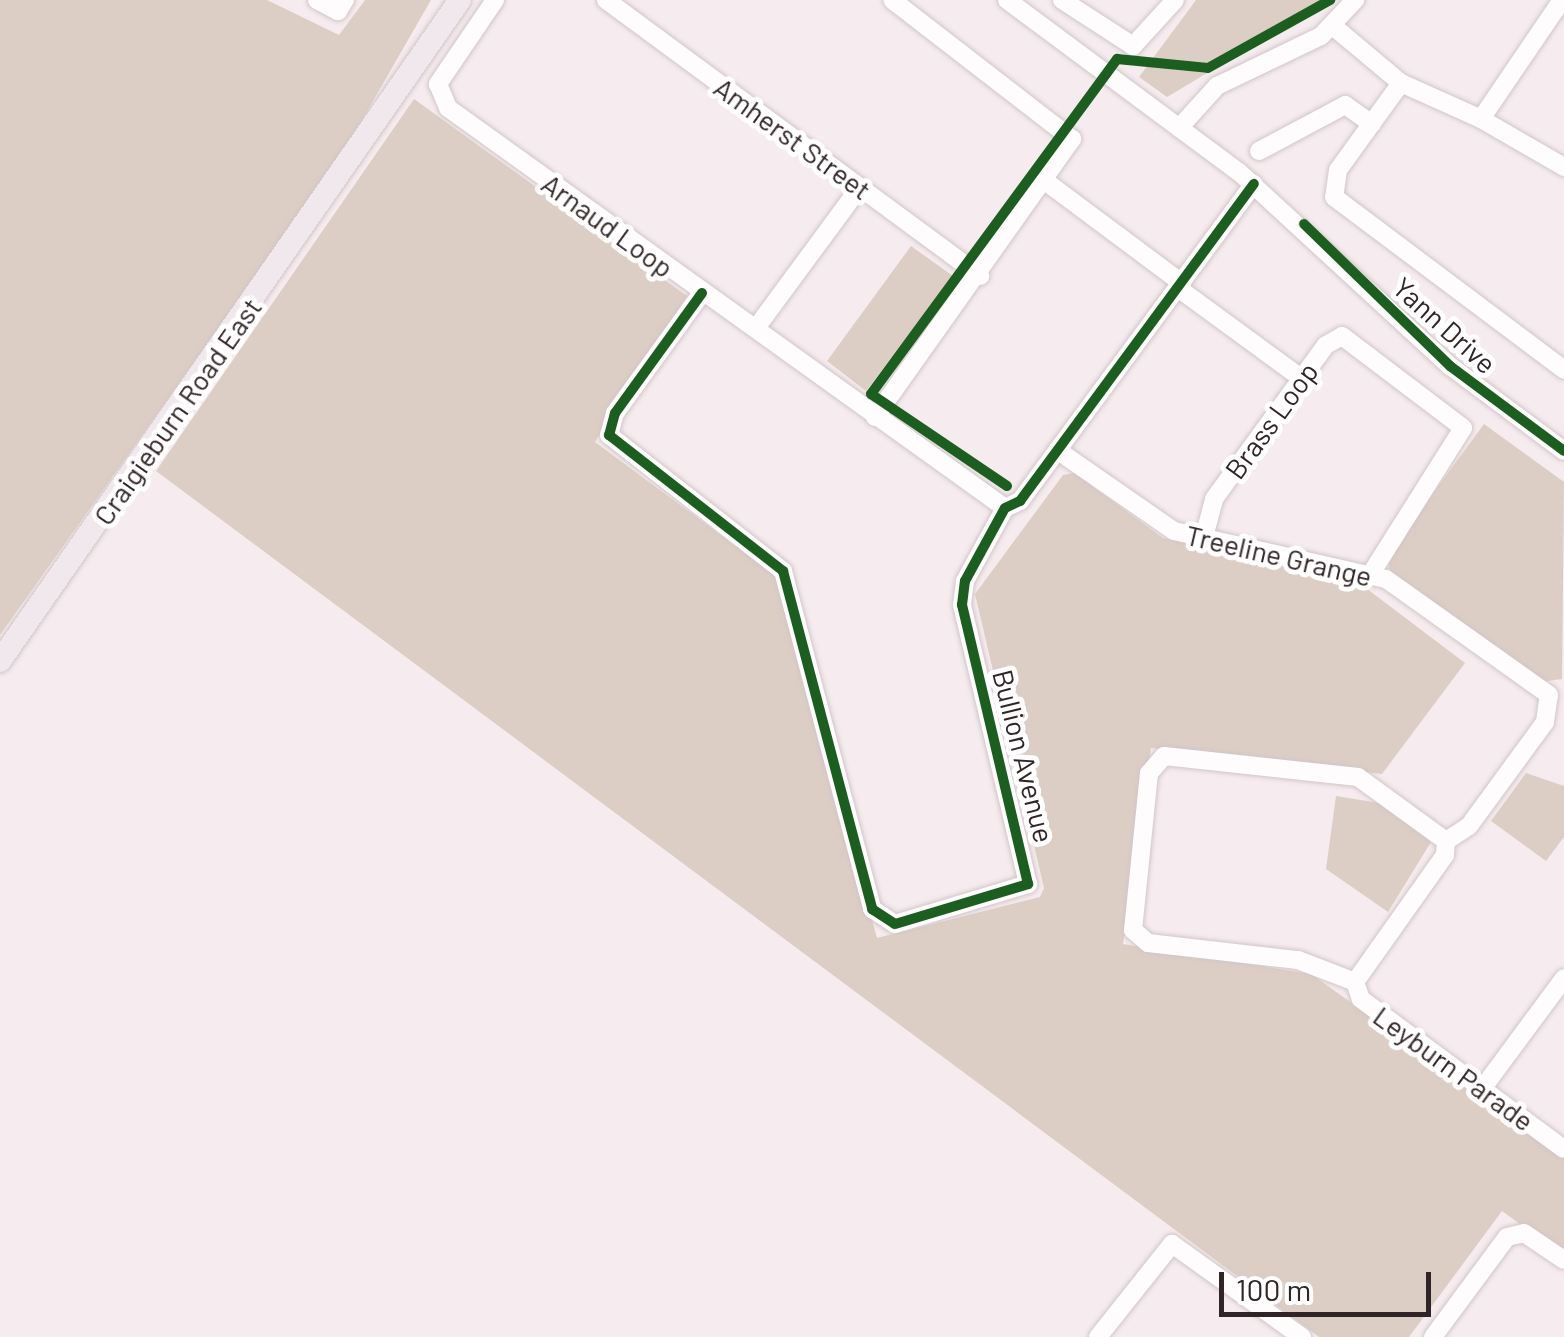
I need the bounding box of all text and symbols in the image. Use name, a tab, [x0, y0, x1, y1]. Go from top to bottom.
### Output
street label: Amherst Street	[708, 70, 878, 206]
street label: Arnaud Loop	[536, 166, 680, 284]
street label: Yann Drive	[1387, 270, 1503, 380]
street label: Craigieburn Road East	[86, 291, 268, 531]
street label: Brass Loop	[1217, 355, 1325, 485]
street label: Treeline Grange	[1183, 517, 1375, 593]
street label: Bullion Avenue	[986, 666, 1062, 846]
street label: Leyburn Parade	[1367, 999, 1541, 1137]
scale bar	[1224, 1252, 1436, 1314]
text: 100 m	[1236, 1271, 1311, 1307]

